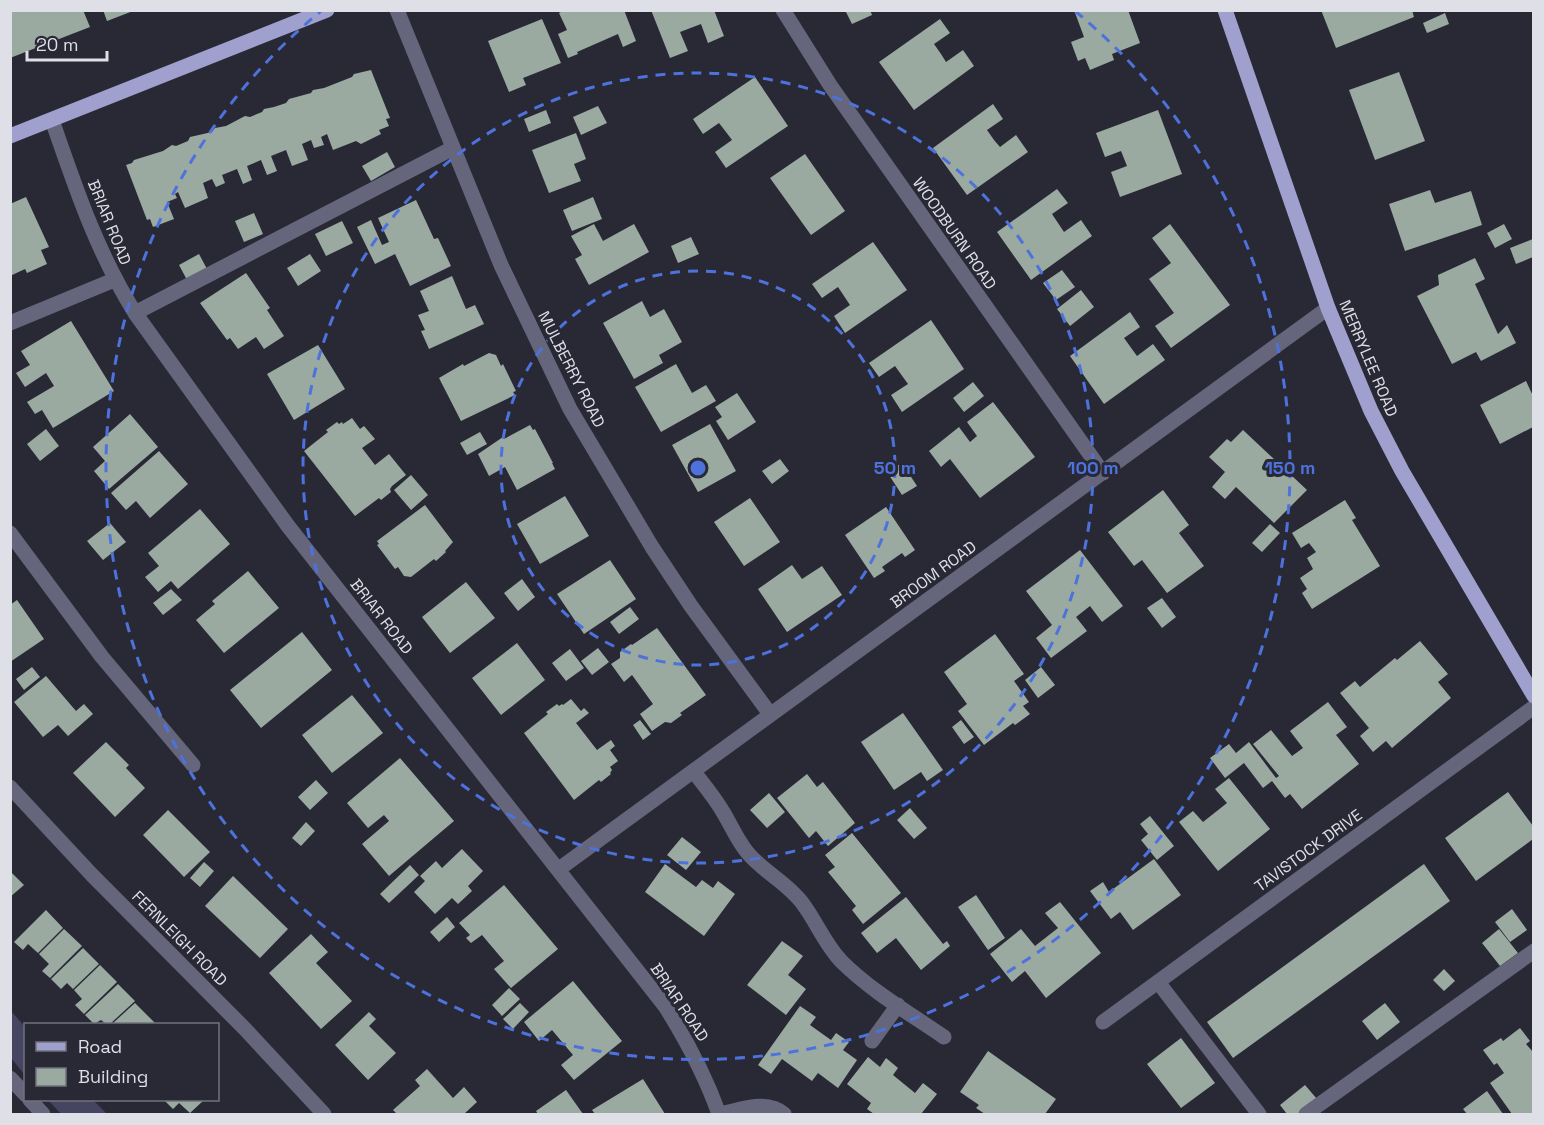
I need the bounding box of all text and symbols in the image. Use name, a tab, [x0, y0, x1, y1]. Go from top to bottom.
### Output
scale bar	[27, 24, 106, 62]
text: 20 m	[36, 33, 79, 56]
street label: WOODBURN ROAD	[908, 173, 1001, 294]
street label: BRIAR ROAD	[83, 176, 136, 268]
street label: MERRYLEE ROAD	[1334, 297, 1403, 420]
street label: MULBERRY ROAD	[533, 308, 610, 431]
text: 50 m	[874, 456, 916, 479]
text: 100 m	[1067, 456, 1119, 479]
text: 150 m	[1265, 456, 1315, 479]
centre of rings	[688, 458, 708, 478]
street label: BROOM ROAD	[886, 536, 980, 613]
street label: BRIAR ROAD	[346, 574, 418, 658]
street label: TAVISTOCK DRIVE	[1250, 804, 1366, 896]
street label: FERNLEIGH ROAD	[127, 886, 232, 991]
street label: BRIAR ROAD	[646, 959, 714, 1046]
legend	[24, 1023, 219, 1101]
text: Road	[78, 1035, 122, 1058]
text: Building	[78, 1065, 148, 1088]

